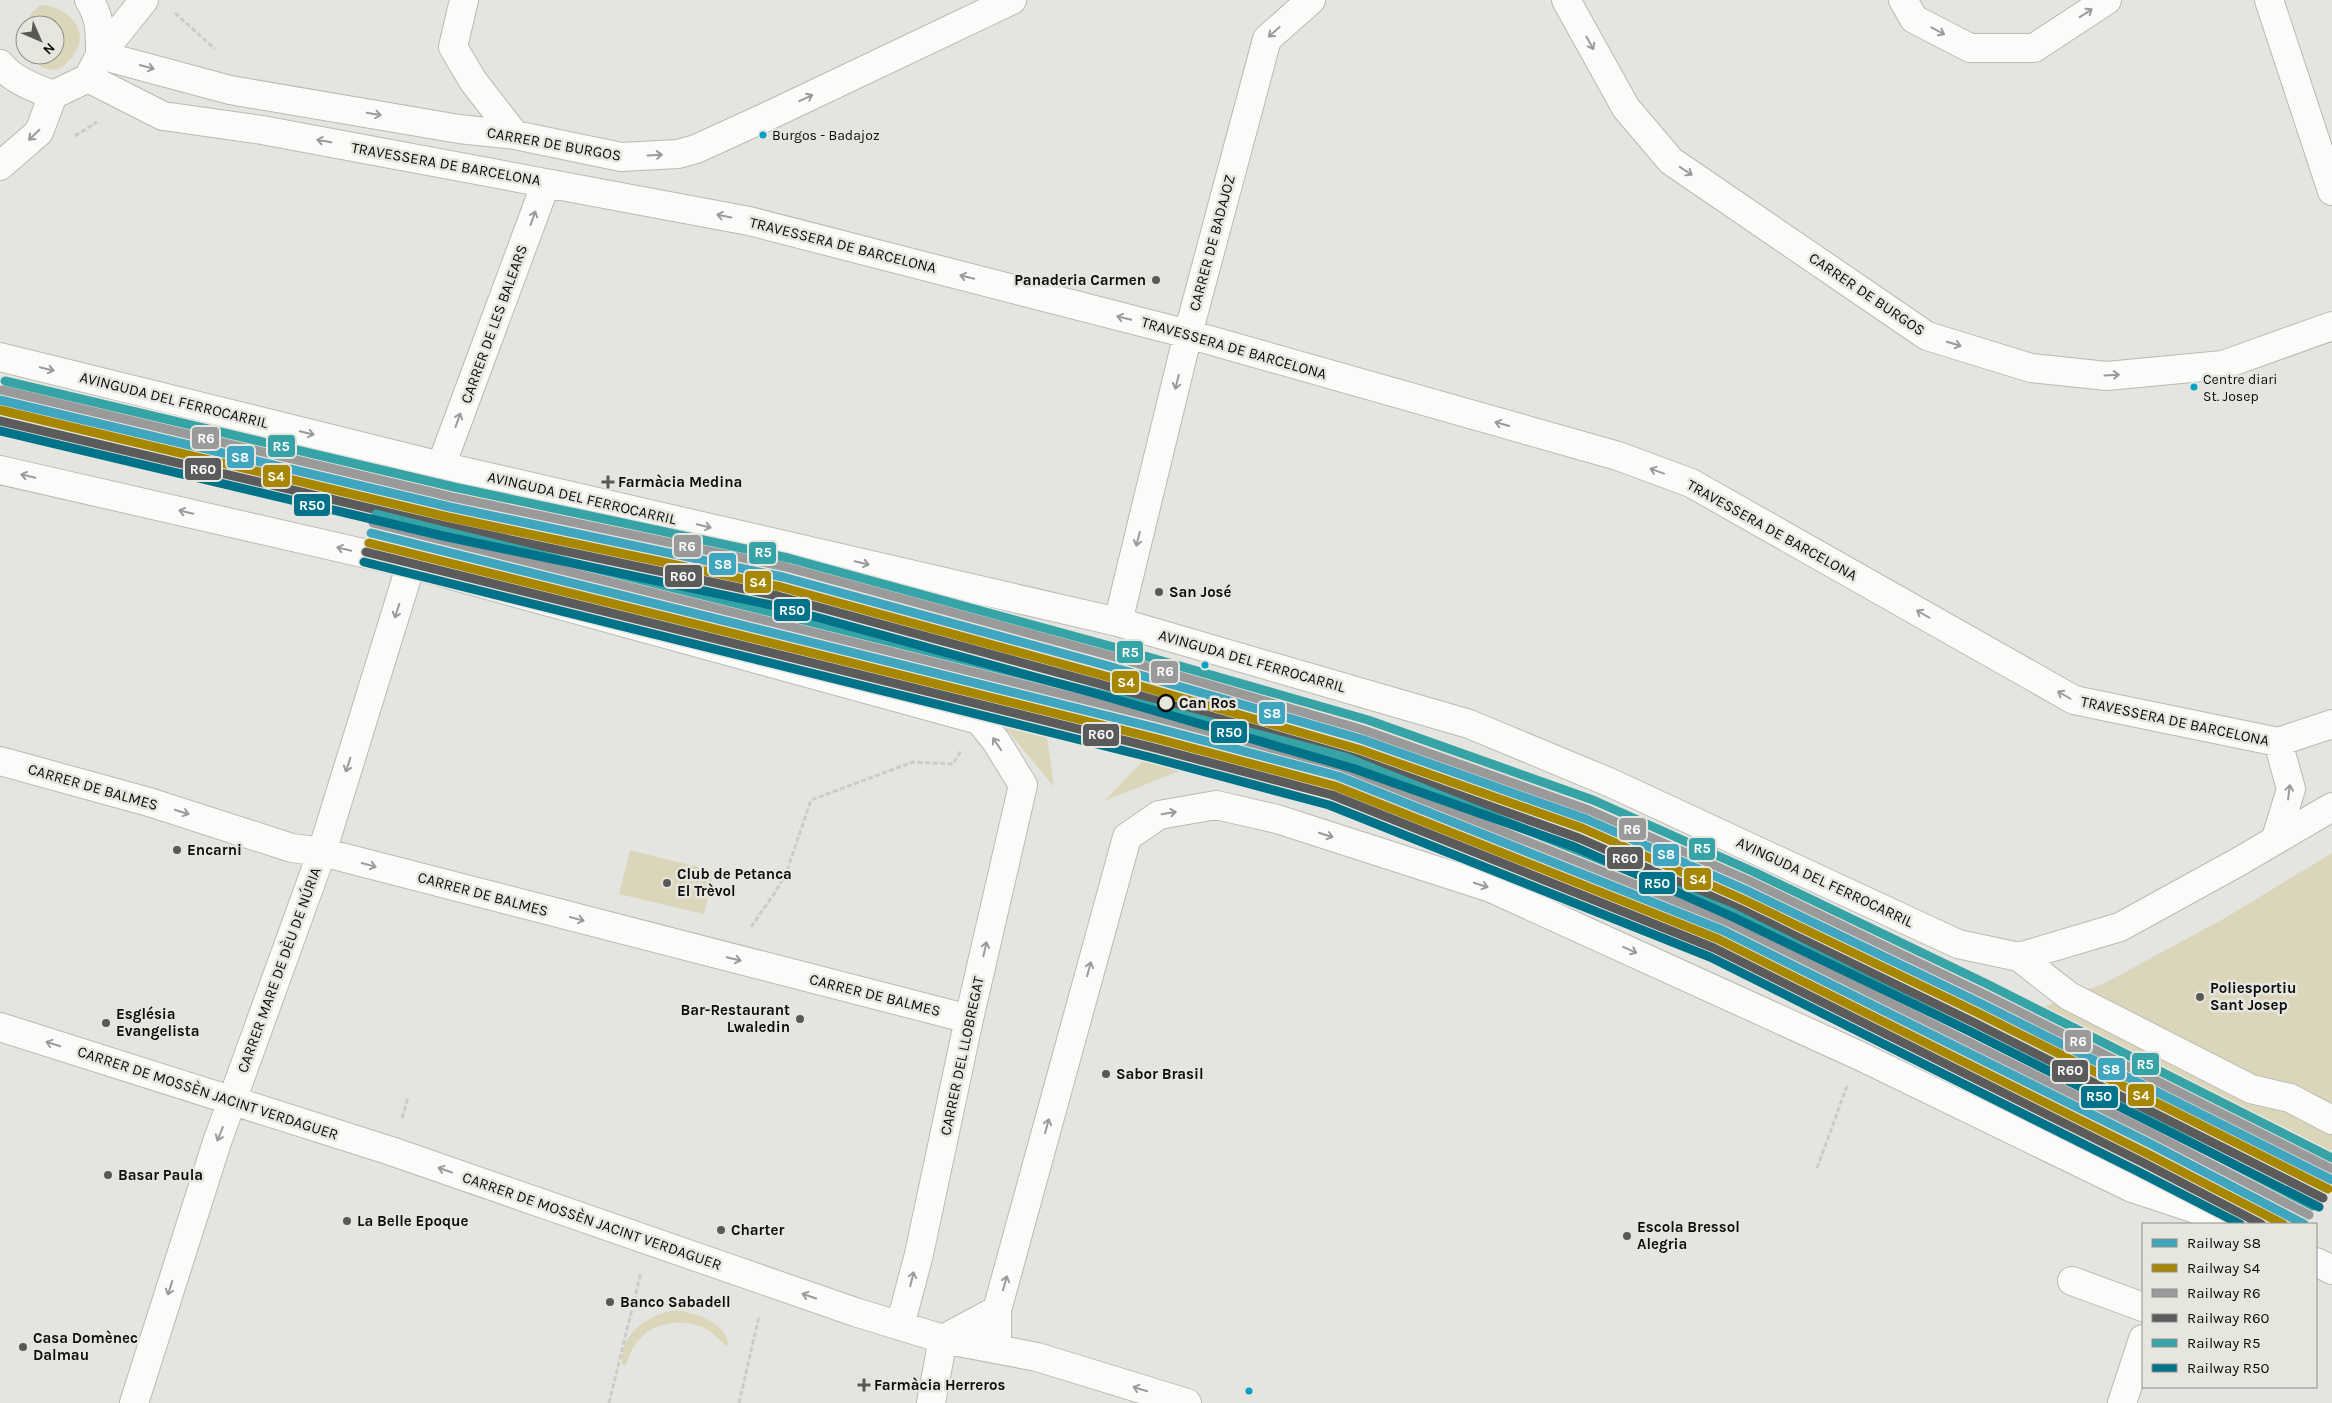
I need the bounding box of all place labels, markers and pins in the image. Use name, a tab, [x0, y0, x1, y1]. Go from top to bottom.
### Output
place label: Burgos - Badajoz	[772, 127, 880, 144]
marker: Burgos - Badajoz	[758, 130, 768, 140]
place label: Panaderia Carmen	[1014, 271, 1146, 289]
marker: Panaderia Carmen	[1150, 274, 1162, 286]
place label: Centre diari St. Josep	[2203, 371, 2277, 405]
marker: Centre diari St. Josep	[2189, 382, 2199, 392]
place label: Farmàcia Medina	[618, 473, 742, 491]
marker: Farmàcia Medina	[602, 476, 614, 488]
place label: San José	[1169, 583, 1232, 601]
marker: San José	[1153, 586, 1165, 598]
unlabelled marker	[1200, 660, 1210, 670]
marker: Can Ros	[1157, 694, 1175, 712]
place label: Can Ros	[1179, 694, 1237, 712]
place label: Encarni	[187, 841, 242, 859]
marker: Encarni	[171, 844, 183, 856]
place label: Club de Petanca El Trèvol	[677, 865, 792, 900]
marker: Club de Petanca El Trèvol	[661, 877, 673, 889]
place label: Poliesportiu Sant Josep	[2210, 979, 2296, 1014]
marker: Poliesportiu Sant Josep	[2194, 991, 2206, 1003]
place label: Bar-Restaurant Lwaledin	[680, 1001, 790, 1036]
place label: Església Evangelista	[116, 1005, 199, 1040]
marker: Bar-Restaurant Lwaledin	[794, 1013, 806, 1025]
marker: Església Evangelista	[100, 1017, 112, 1029]
place label: Sabor Brasil	[1116, 1065, 1204, 1083]
marker: Sabor Brasil	[1100, 1068, 1112, 1080]
place label: Basar Paula	[118, 1166, 203, 1184]
marker: Basar Paula	[102, 1169, 114, 1181]
place label: La Belle Epoque	[357, 1212, 469, 1230]
marker: La Belle Epoque	[341, 1215, 353, 1227]
place label: Escola Bressol Alegria	[1637, 1218, 1740, 1253]
place label: Charter	[731, 1221, 784, 1239]
marker: Charter	[715, 1224, 727, 1236]
marker: Escola Bressol Alegria	[1621, 1230, 1633, 1242]
place label: Banco Sabadell	[620, 1293, 731, 1311]
marker: Banco Sabadell	[604, 1296, 616, 1308]
place label: Casa Domènec Dalmau	[33, 1329, 138, 1364]
marker: Casa Domènec Dalmau	[17, 1341, 29, 1353]
place label: Farmàcia Herreros	[874, 1376, 1006, 1394]
marker: Farmàcia Herreros	[858, 1379, 870, 1391]
unlabelled marker	[1244, 1386, 1254, 1396]

